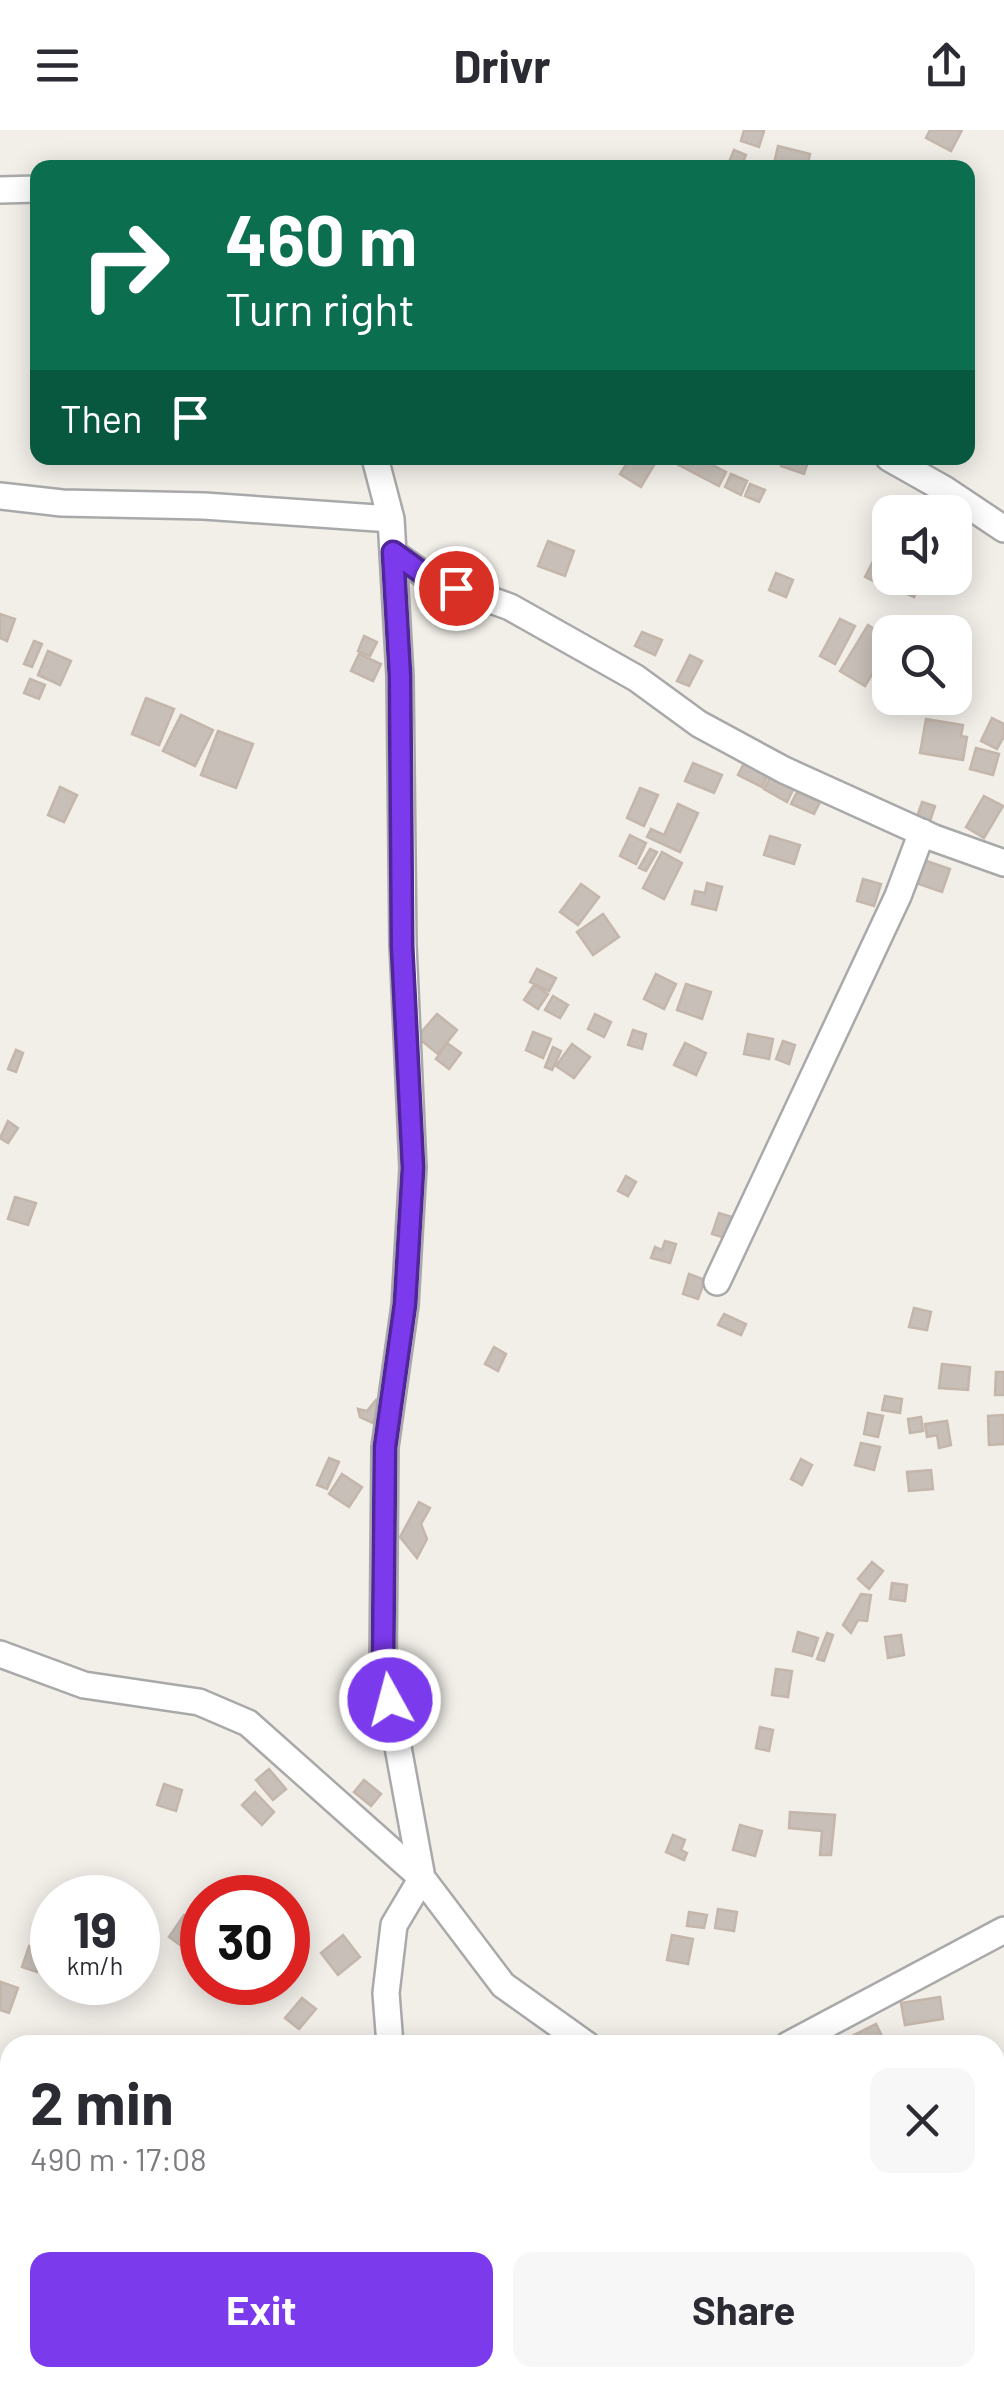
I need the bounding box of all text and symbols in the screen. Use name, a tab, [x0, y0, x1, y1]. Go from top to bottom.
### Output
icon: menu	[30, 38, 85, 93]
text: Drivr	[453, 38, 551, 92]
icon: share	[919, 38, 974, 93]
text: 460 m	[225, 196, 417, 280]
icon: right	[60, 200, 190, 330]
text: Turn right	[225, 281, 415, 335]
icon: arrive	[163, 390, 218, 445]
text: Then	[60, 395, 143, 441]
map controls	[872, 495, 972, 715]
button: sound	[872, 495, 972, 595]
pin	[414, 546, 499, 631]
icon: arrive	[429, 561, 484, 616]
button: search	[872, 615, 972, 715]
position arrow	[338, 1648, 442, 1752]
speed limit sign: 30	[180, 1875, 310, 2005]
text: 19	[73, 1898, 117, 1958]
text: km/h	[67, 1950, 123, 1980]
text: 2 min	[30, 2065, 174, 2137]
button: close	[870, 2068, 975, 2173]
text: 490 m · 17:08	[30, 2139, 207, 2177]
button: Exit	[30, 2252, 493, 2367]
button: Share	[513, 2252, 975, 2367]

